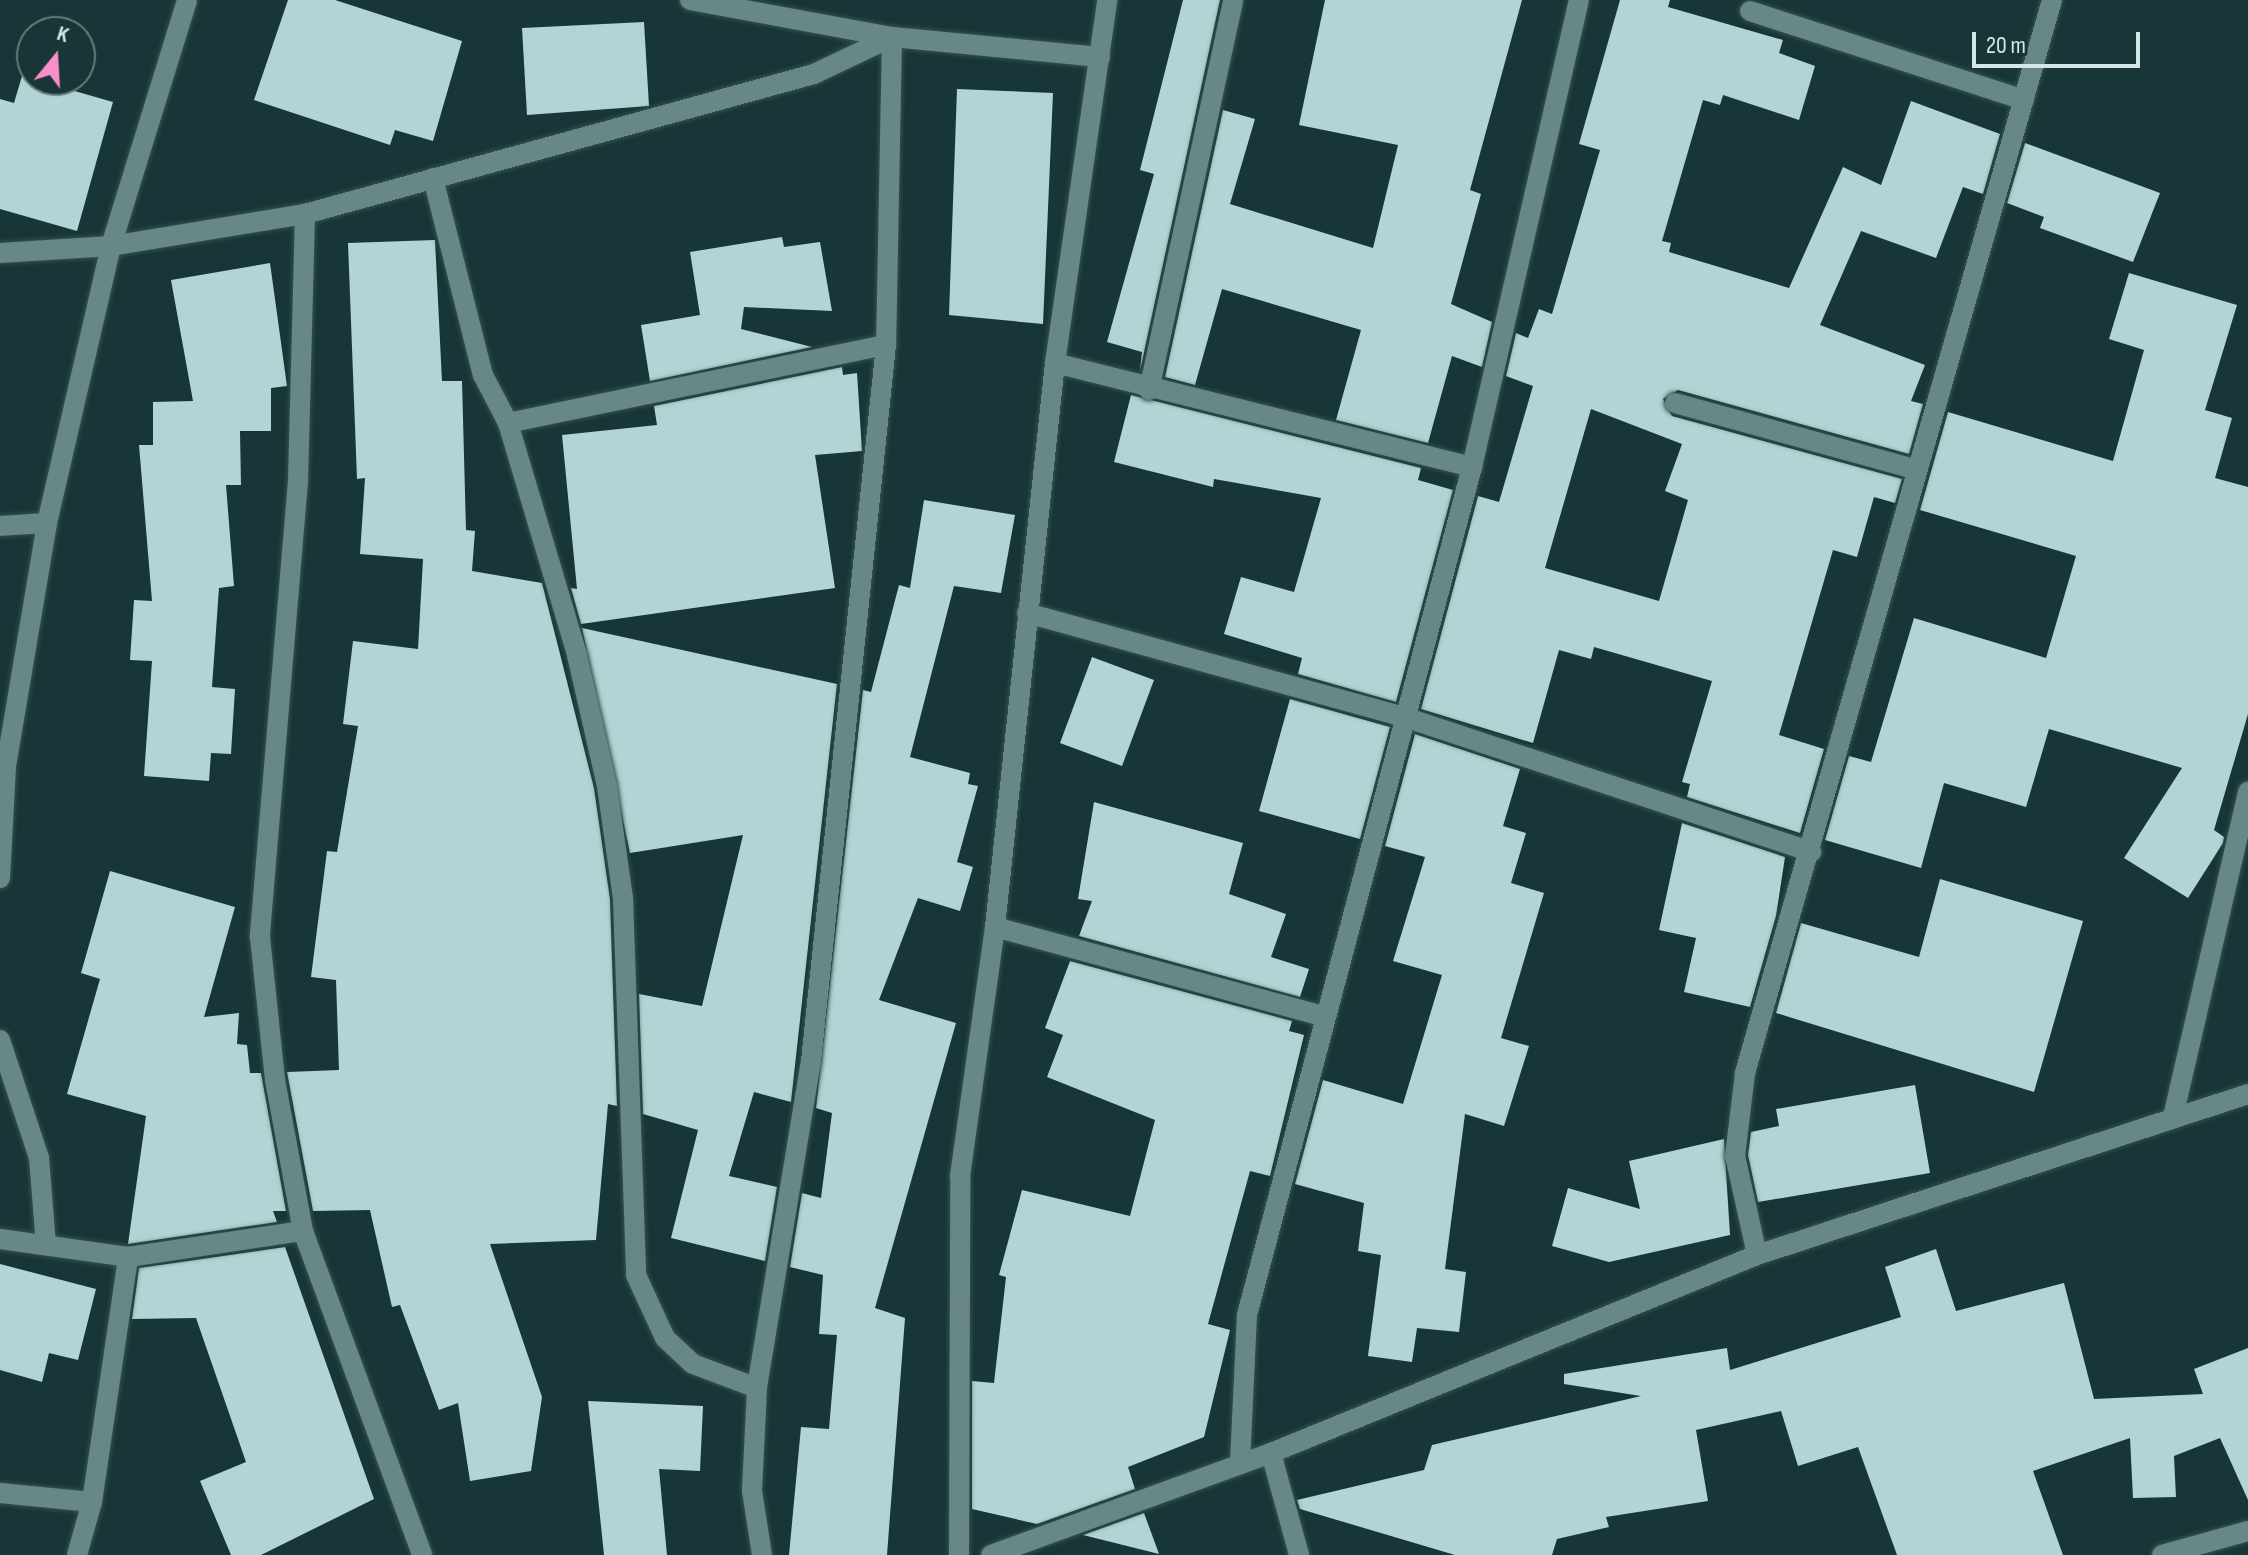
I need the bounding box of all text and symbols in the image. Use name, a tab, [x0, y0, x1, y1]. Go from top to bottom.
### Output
north arrow	[16, 16, 96, 96]
scale bar	[1976, 16, 2144, 66]
text: K	[54, 20, 72, 49]
text: 20 m	[1986, 31, 2026, 60]

